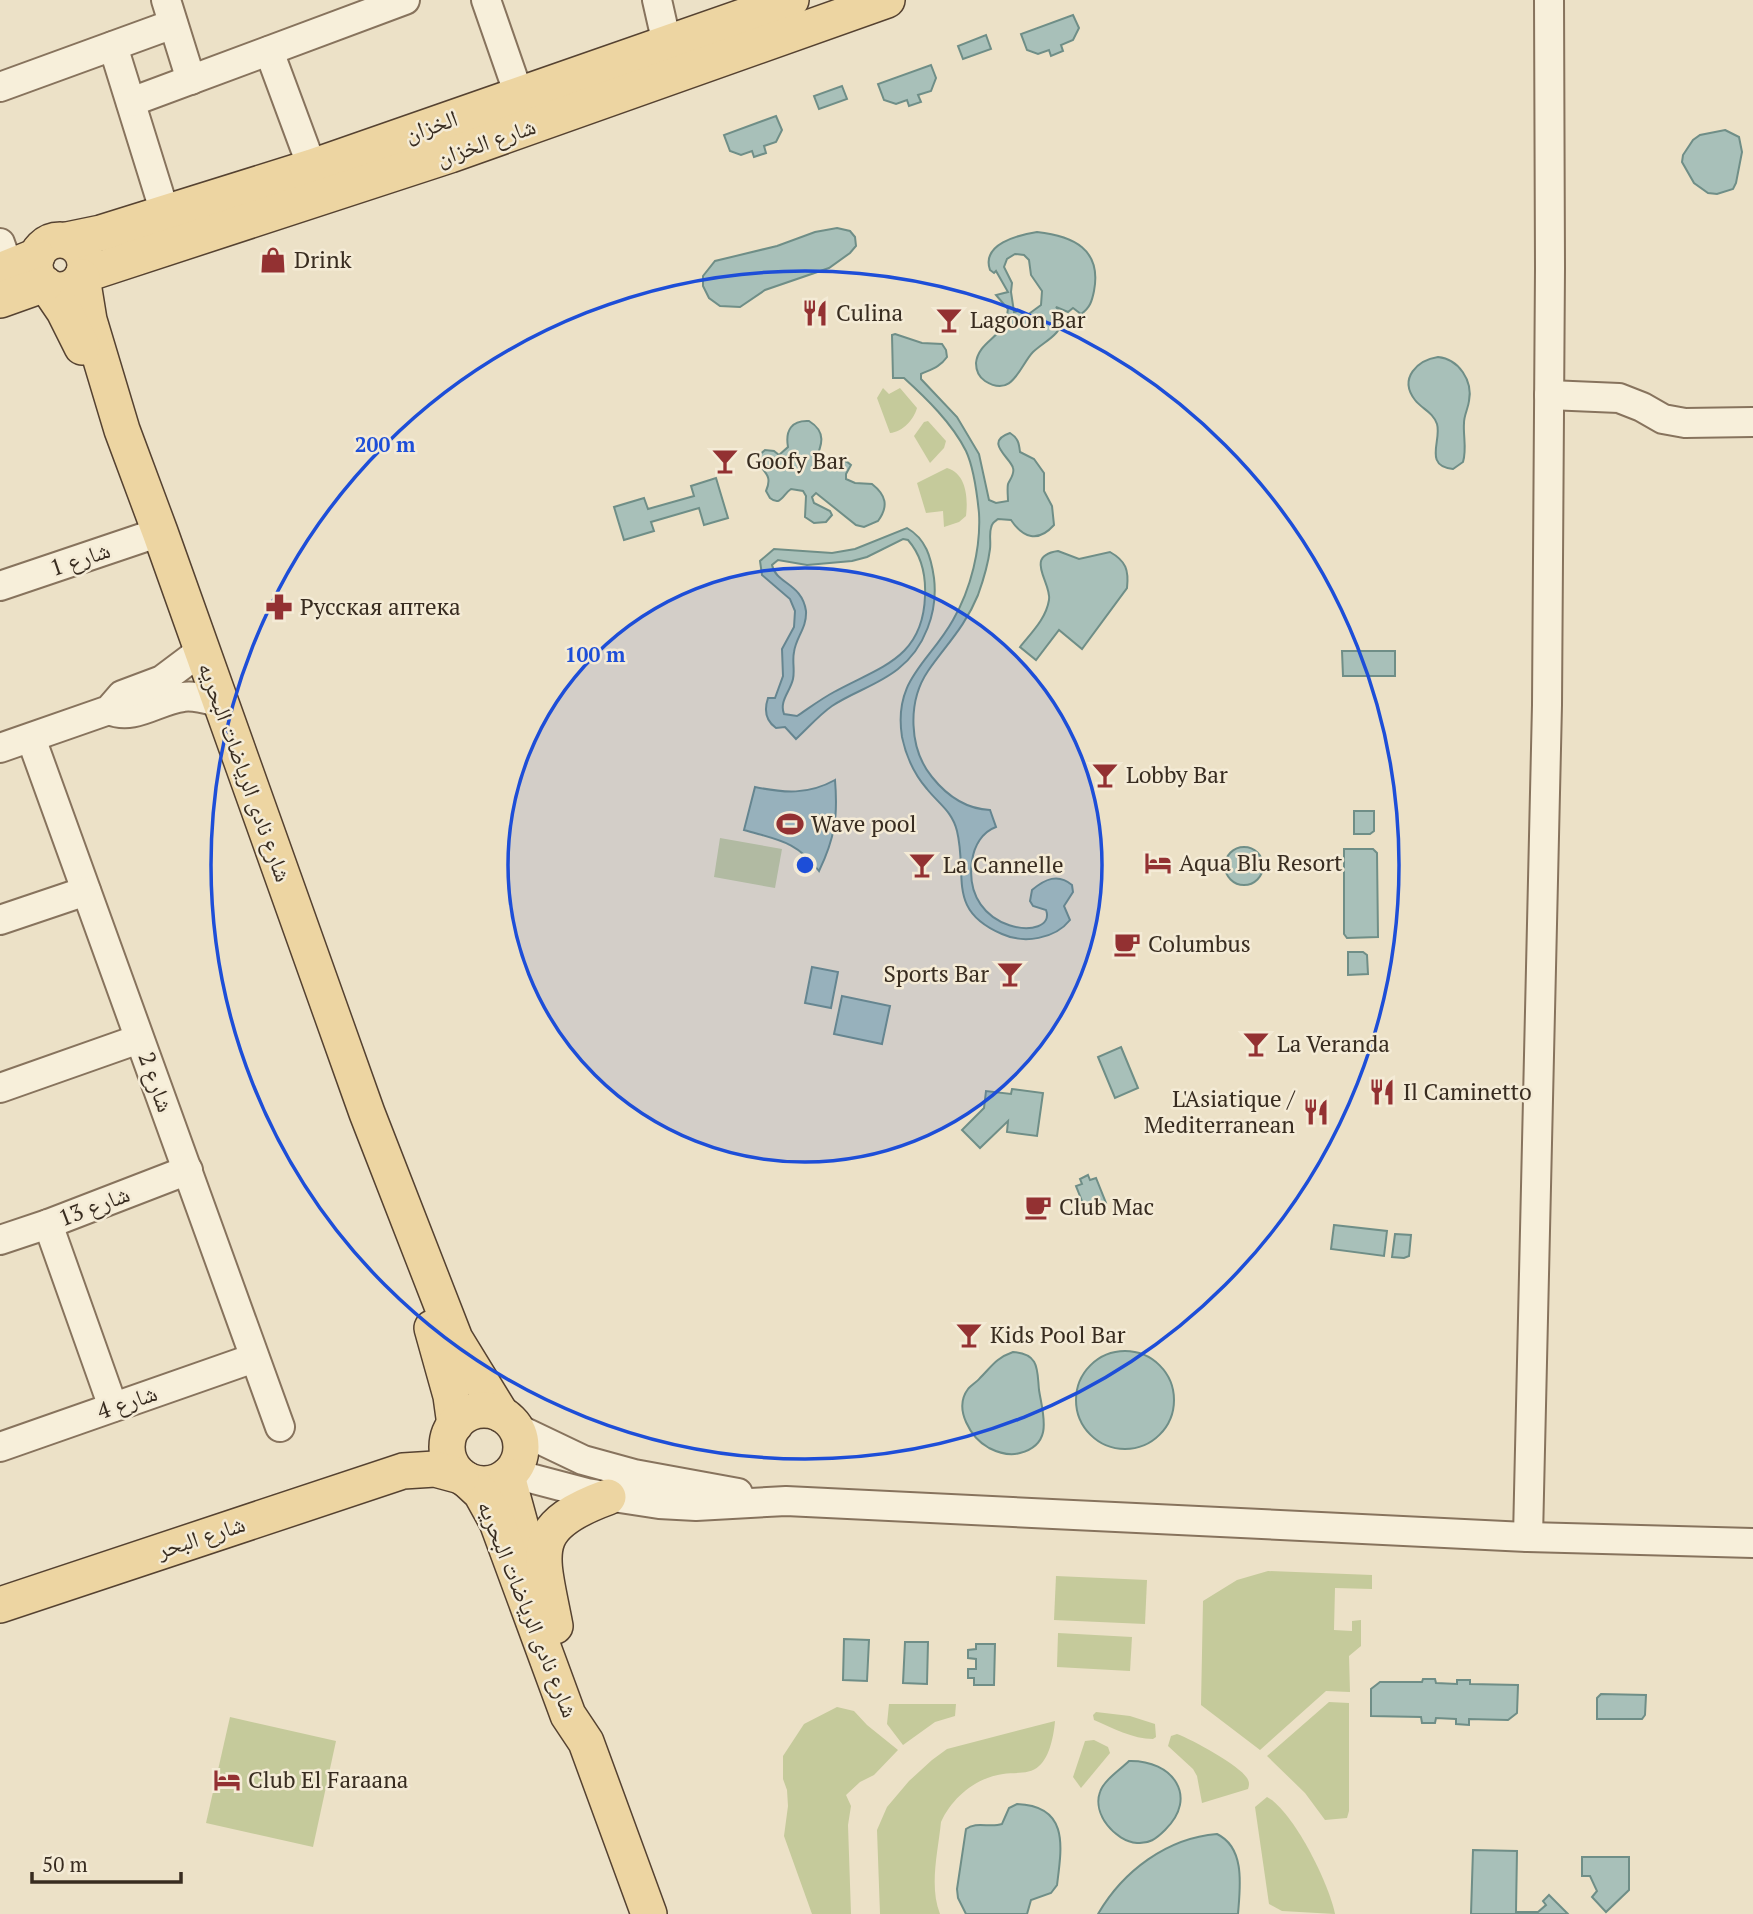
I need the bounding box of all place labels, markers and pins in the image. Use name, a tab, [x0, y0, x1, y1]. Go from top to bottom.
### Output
place label: Drink	[294, 244, 352, 275]
shop icon: Drink	[258, 245, 288, 275]
place label: Culina	[836, 297, 904, 328]
restaurant icon: Culina	[800, 298, 830, 328]
place label: Lagoon Bar	[970, 304, 1086, 335]
bar icon: Lagoon Bar	[934, 305, 964, 335]
place label: Goofy Bar	[746, 445, 847, 476]
bar icon: Goofy Bar	[710, 446, 740, 476]
place label: Русская аптека	[300, 591, 461, 622]
pharmacy icon: Русская аптека	[264, 592, 294, 622]
place label: Lobby Bar	[1126, 759, 1228, 790]
bar icon: Lobby Bar	[1090, 760, 1120, 790]
place label: Wave pool	[811, 808, 916, 839]
sports icon: Wave pool	[775, 809, 805, 839]
place label: Aqua Blu Resort	[1179, 847, 1343, 878]
hotel icon: Aqua Blu Resort	[1143, 848, 1173, 878]
place label: La Cannelle	[943, 849, 1064, 880]
bar icon: La Cannelle	[907, 850, 937, 880]
centre of rings	[793, 853, 817, 877]
place label: Columbus	[1148, 928, 1251, 959]
cafe icon: Columbus	[1112, 929, 1142, 959]
place label: Sports Bar	[883, 958, 989, 989]
bar icon: Sports Bar	[995, 959, 1025, 989]
place label: La Veranda	[1277, 1028, 1390, 1059]
bar icon: La Veranda	[1241, 1029, 1271, 1059]
place label: Il Caminetto	[1403, 1076, 1532, 1107]
restaurant icon: Il Caminetto	[1367, 1077, 1397, 1107]
place label: L'Asiatique / Mediterranean	[1144, 1083, 1296, 1140]
restaurant icon: L'Asiatique / Mediterranean	[1301, 1097, 1331, 1127]
place label: Club Mac	[1059, 1191, 1154, 1222]
cafe icon: Club Mac	[1023, 1192, 1053, 1222]
place label: Kids Pool Bar	[990, 1319, 1126, 1350]
bar icon: Kids Pool Bar	[954, 1320, 984, 1350]
place label: Club El Faraana	[248, 1764, 409, 1795]
hotel icon: Club El Faraana	[212, 1765, 242, 1795]

